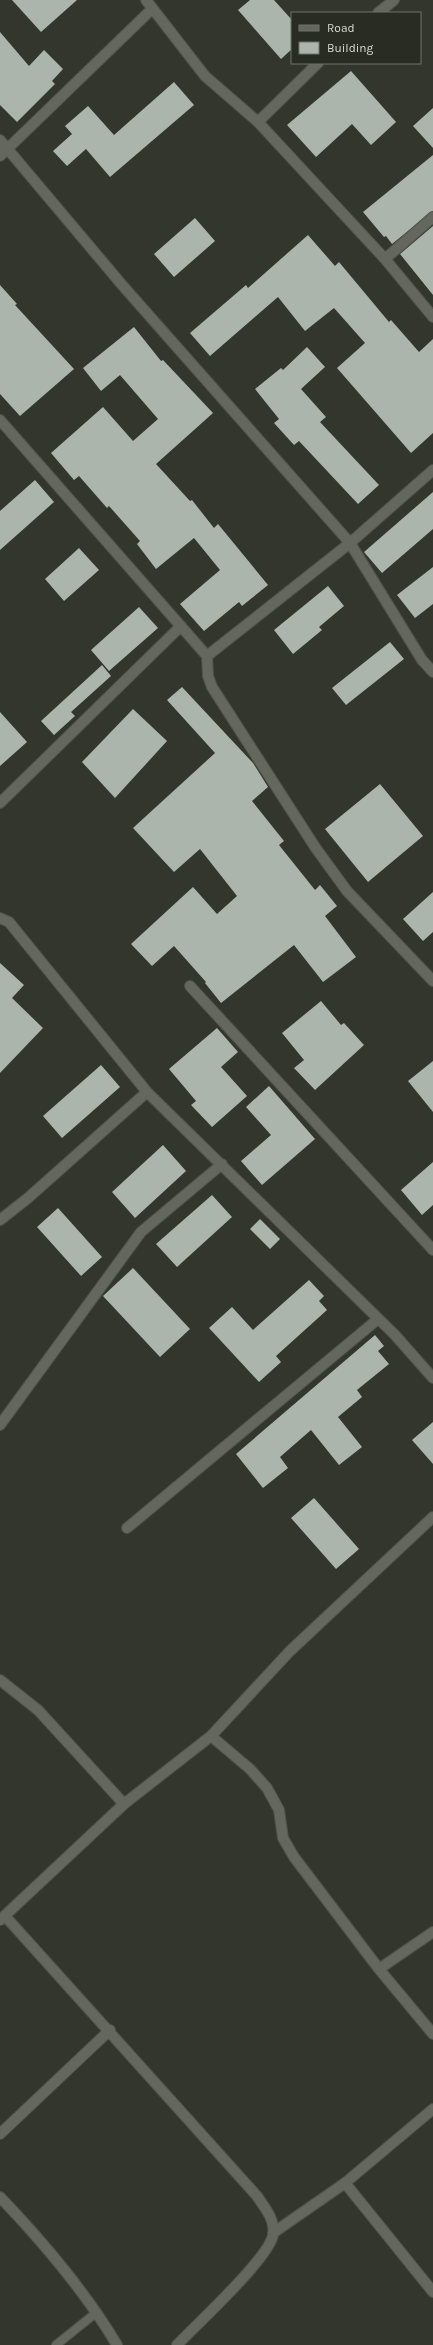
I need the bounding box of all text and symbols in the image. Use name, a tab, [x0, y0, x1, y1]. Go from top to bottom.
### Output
legend	[291, 12, 421, 64]
text: Road	[327, 21, 355, 35]
text: Building	[327, 41, 374, 55]

